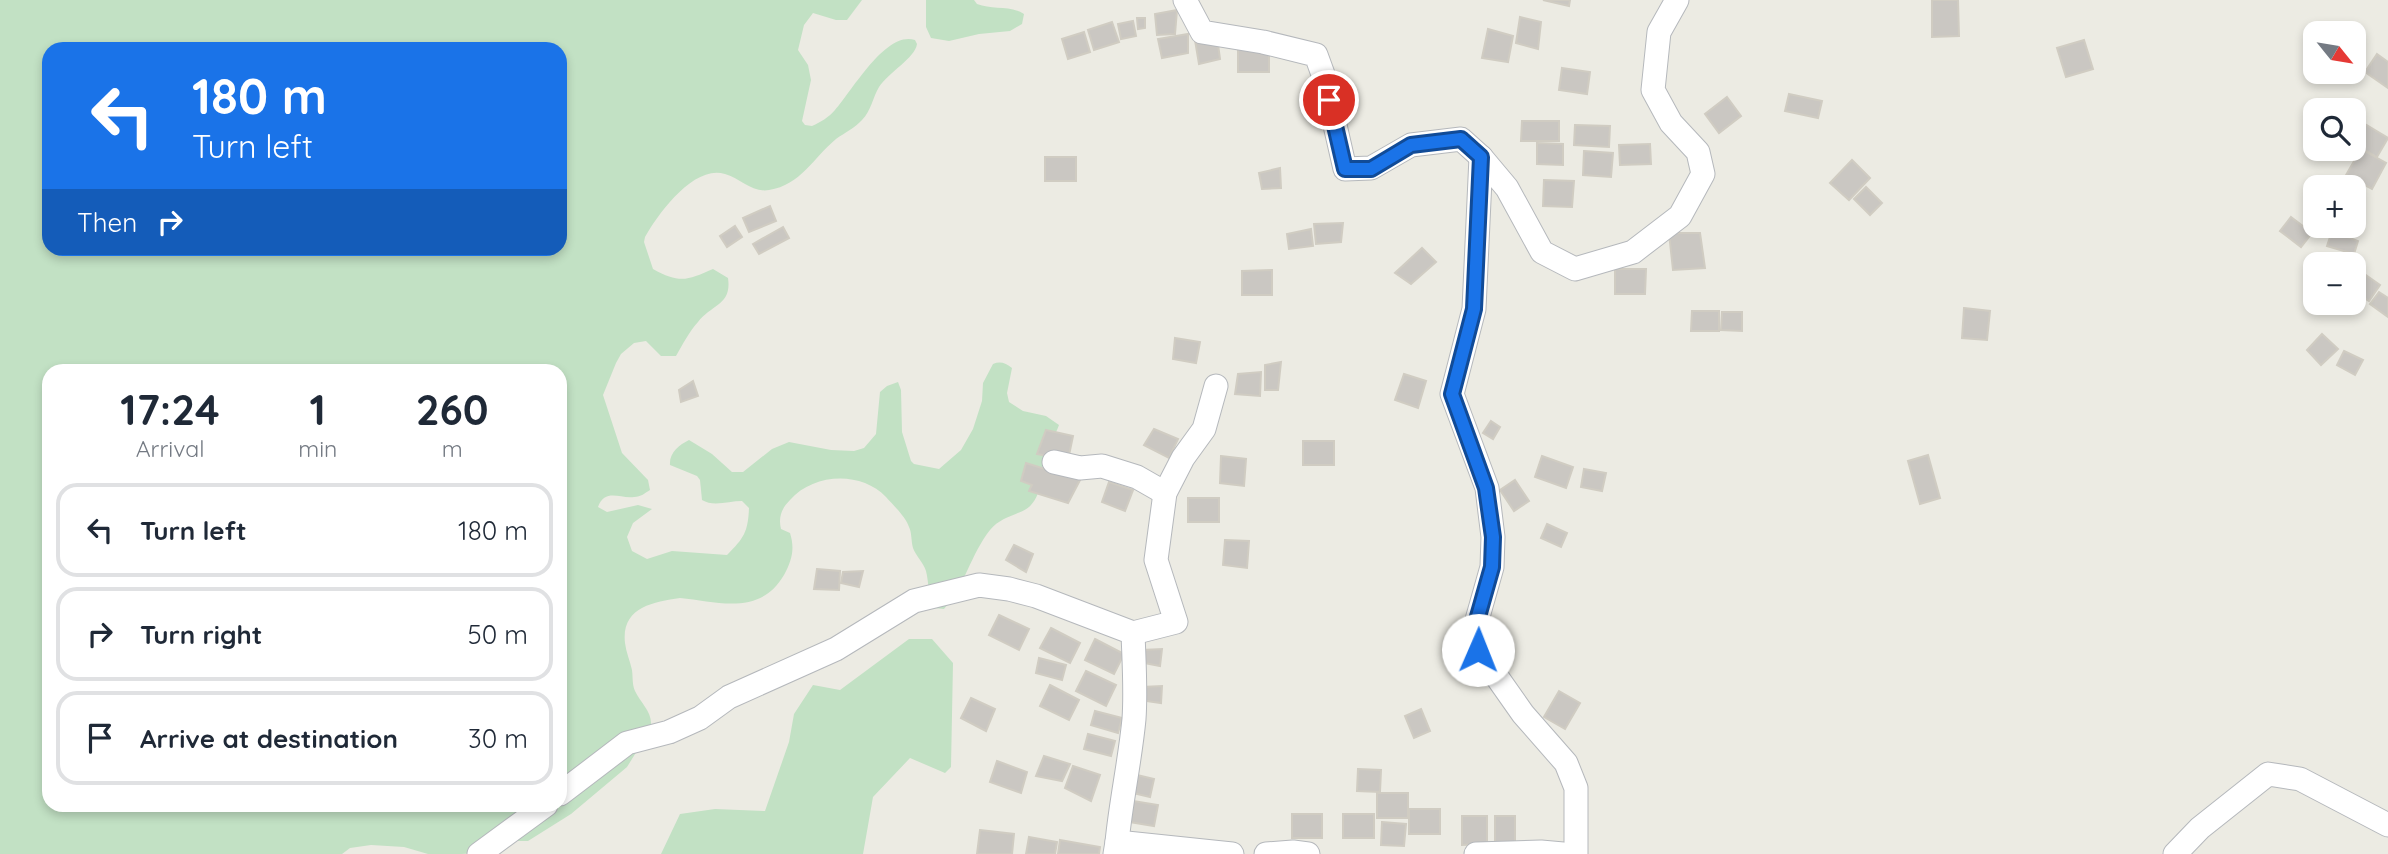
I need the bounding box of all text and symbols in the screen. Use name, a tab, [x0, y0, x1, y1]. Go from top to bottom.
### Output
north arrow	[2303, 21, 2366, 84]
map controls	[2303, 21, 2366, 315]
text: 180 m	[192, 65, 327, 126]
icon: left	[77, 70, 168, 161]
pin	[1299, 70, 1359, 130]
icon: arrive	[1310, 81, 1348, 119]
button: search	[2303, 98, 2366, 161]
text: Turn left	[192, 126, 313, 166]
button: +	[2303, 175, 2366, 238]
icon: right	[151, 203, 189, 241]
text: Then	[77, 206, 137, 239]
button: −	[2303, 252, 2366, 315]
text: 17:24	[120, 383, 220, 436]
text: 1	[310, 383, 326, 436]
text: 260	[416, 383, 489, 436]
text: Arrival	[136, 434, 205, 463]
text: min	[298, 434, 337, 463]
text: m	[442, 434, 463, 463]
icon: left	[81, 511, 119, 549]
text: Turn left	[140, 514, 247, 547]
text: 180 m	[458, 514, 528, 547]
position arrow	[1441, 613, 1515, 687]
icon: right	[81, 615, 119, 653]
text: Turn right	[140, 618, 262, 651]
text: 50 m	[468, 618, 528, 651]
icon: arrive	[81, 719, 119, 757]
text: Arrive at destination	[140, 722, 398, 755]
text: 30 m	[468, 722, 528, 755]

